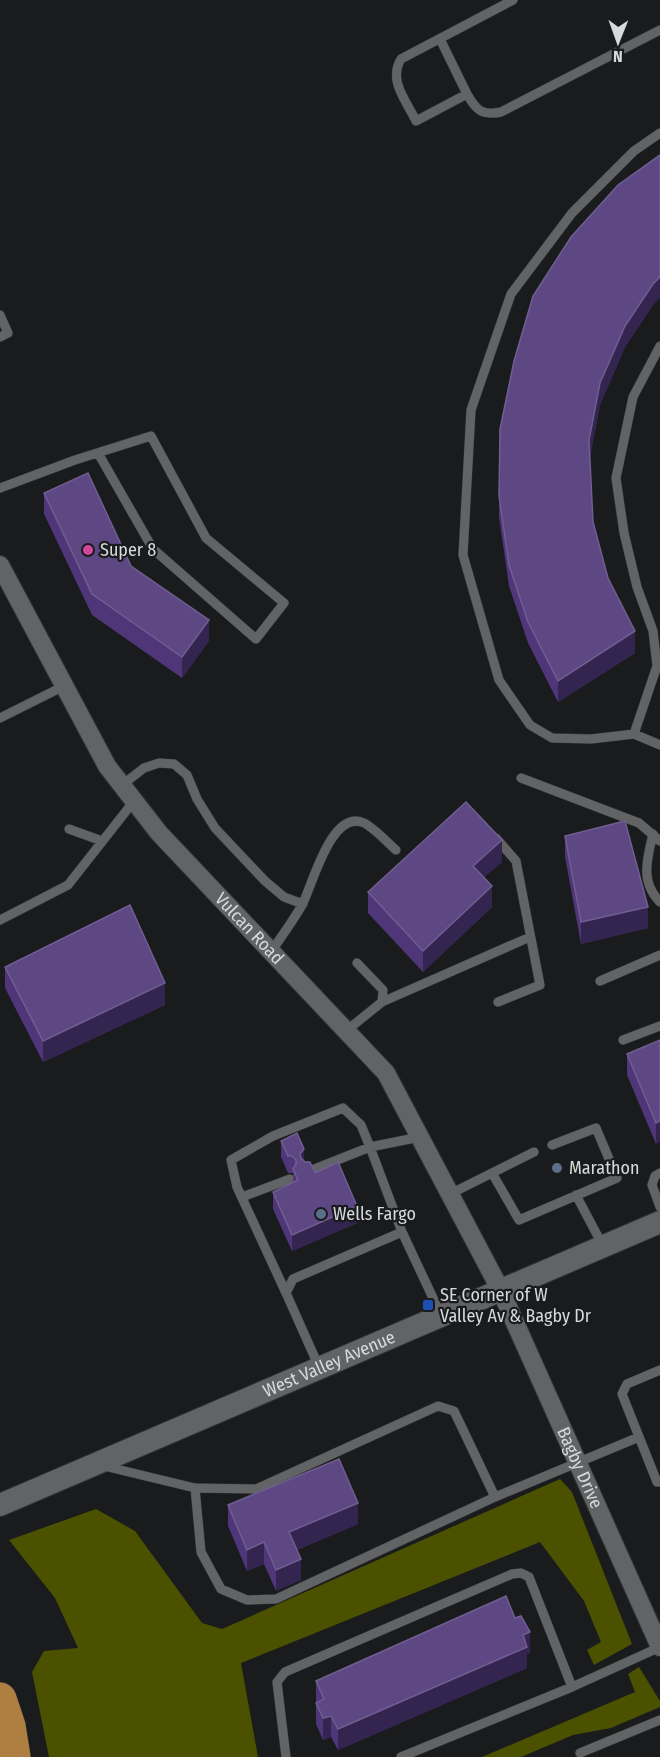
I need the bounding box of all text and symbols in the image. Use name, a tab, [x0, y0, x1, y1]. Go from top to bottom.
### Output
north arrow	[588, 12, 648, 72]
text: N	[613, 47, 623, 66]
place label: Super 8	[100, 539, 156, 561]
marker: Super 8	[81, 543, 95, 557]
street label: Vulcan Road	[210, 888, 288, 969]
place label: Marathon	[569, 1157, 640, 1179]
marker: Marathon	[550, 1161, 564, 1175]
place label: Wells Fargo	[333, 1203, 416, 1225]
marker: Wells Fargo	[314, 1207, 328, 1221]
place label: SE Corner of W Valley Av & Bagby Dr	[440, 1284, 592, 1327]
marker: SE Corner of W Valley Av & Bagby Dr	[421, 1298, 435, 1312]
street label: West Valley Avenue	[260, 1326, 399, 1402]
street label: Bagby Drive	[552, 1424, 608, 1512]

